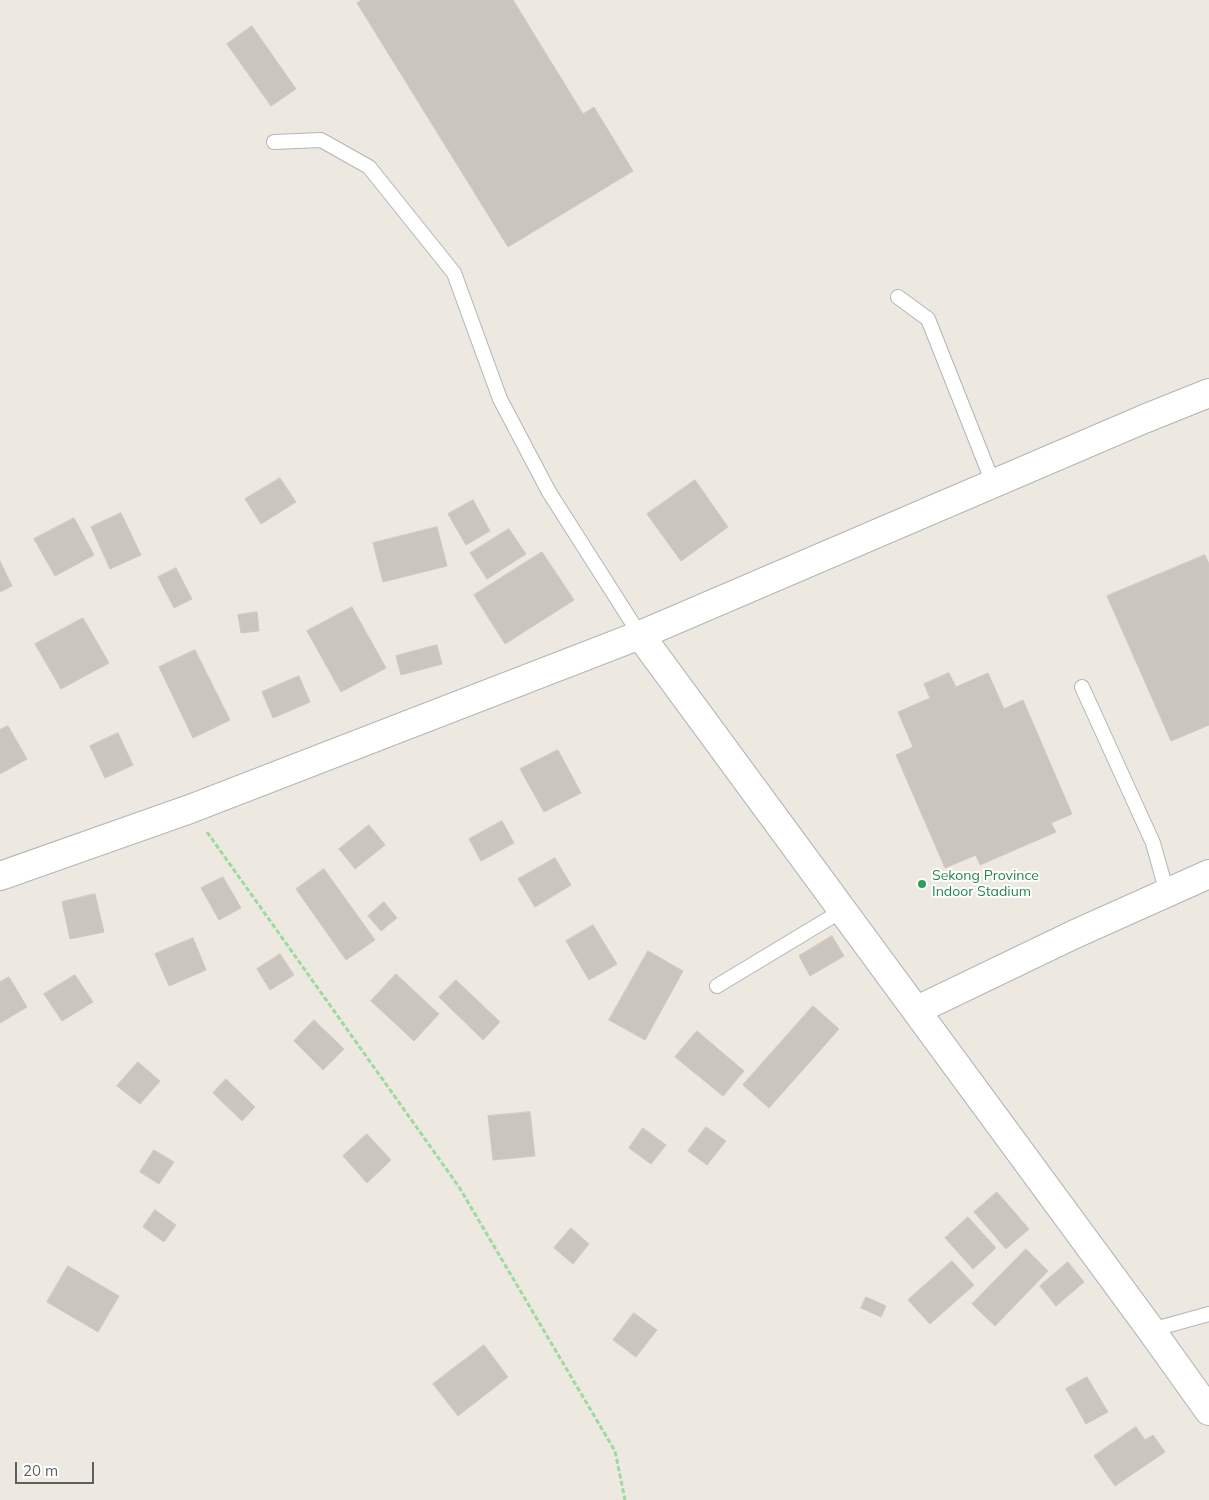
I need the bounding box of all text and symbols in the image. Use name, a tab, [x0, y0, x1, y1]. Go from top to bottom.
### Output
place label: Sekong Province Indoor Stadium	[932, 868, 1039, 900]
marker: Sekong Province Indoor Stadium	[916, 878, 928, 890]
scale bar	[18, 1452, 96, 1484]
text: 20 m	[23, 1461, 58, 1480]

